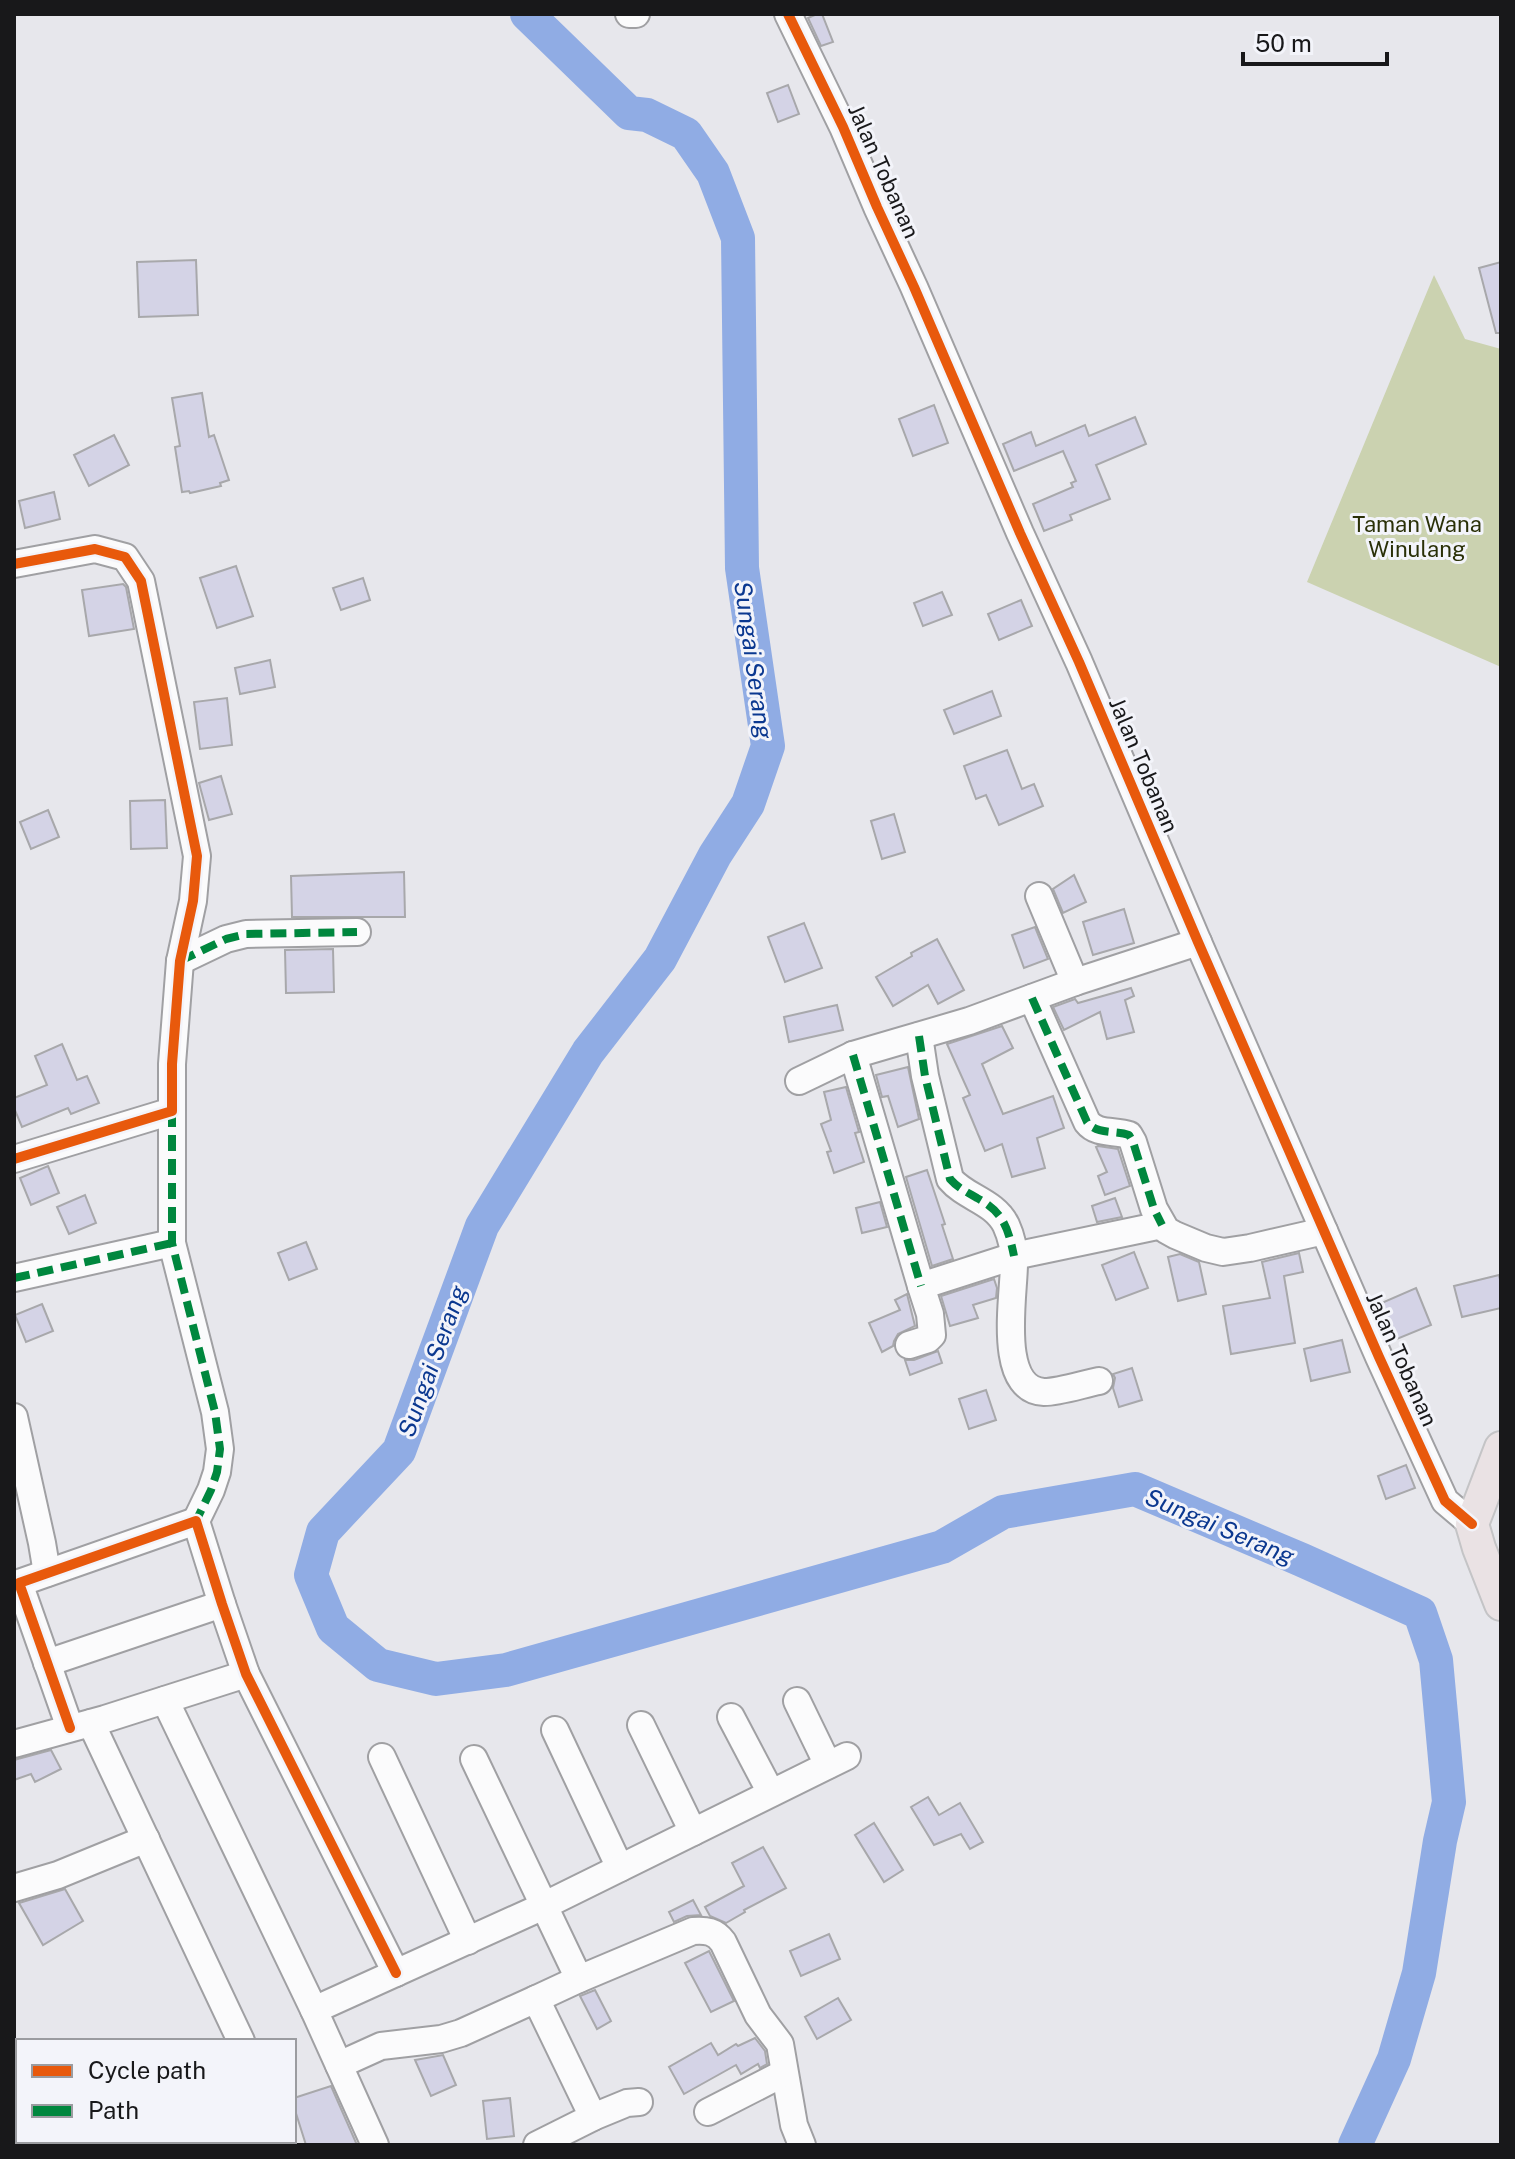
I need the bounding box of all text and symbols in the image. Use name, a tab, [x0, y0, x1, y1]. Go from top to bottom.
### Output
scale bar	[1243, 16, 1387, 66]
text: 50 m	[1255, 29, 1312, 57]
street label: Jalan Tobanan	[843, 100, 925, 242]
park label: Taman Wana Winulang	[1352, 511, 1482, 562]
water label: Sungai Serang	[729, 579, 779, 741]
street label: Jalan Tobanan	[1104, 694, 1184, 836]
water label: Sungai Serang	[392, 1281, 473, 1440]
street label: Jalan Tobanan	[1361, 1288, 1443, 1430]
water label: Sungai Serang	[1141, 1482, 1299, 1570]
legend	[16, 2039, 296, 2143]
text: Cycle path	[88, 2056, 206, 2084]
text: Path	[88, 2096, 139, 2124]

